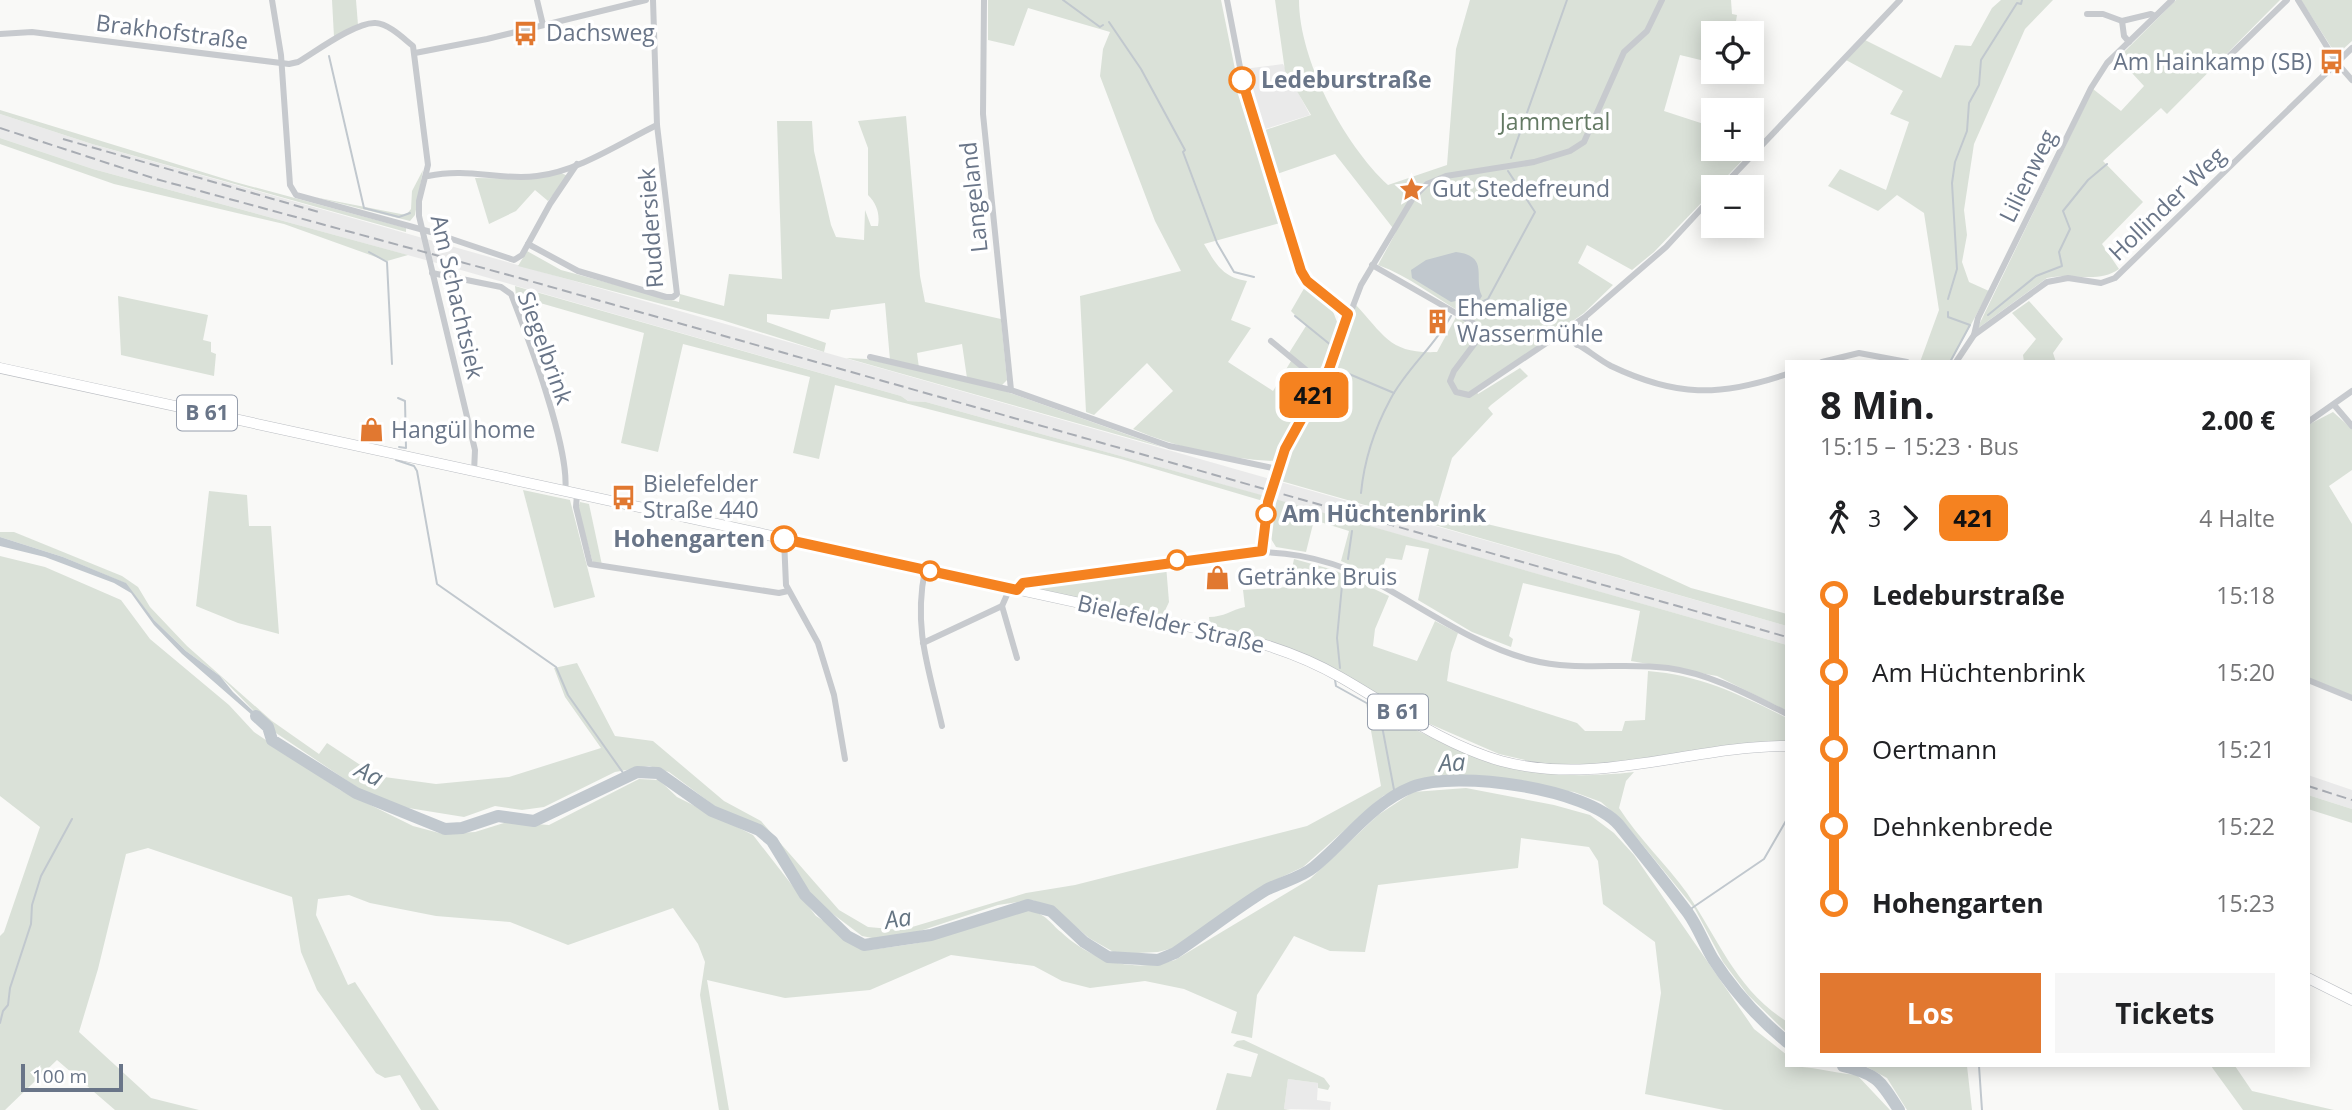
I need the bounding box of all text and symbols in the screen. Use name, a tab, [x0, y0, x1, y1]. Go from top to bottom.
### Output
street label: Brakhofstraße	[94, 6, 250, 56]
place label: Dachsweg	[546, 16, 655, 48]
bus stop icon: Dachsweg	[512, 19, 540, 47]
map controls	[1701, 21, 1764, 238]
button: locate	[1701, 21, 1764, 84]
place label: Am Hainkamp (SB)	[2113, 45, 2312, 77]
bus stop icon: Am Hainkamp (SB)	[2318, 48, 2346, 76]
place label: Ledeburstraße	[1261, 63, 1432, 95]
marker: Ledeburstraße	[1229, 67, 1255, 93]
button: +	[1701, 98, 1764, 161]
park label: Jammertal	[1498, 105, 1610, 137]
street label: Lilienweg	[1991, 123, 2064, 227]
street label: Hollinder Weg	[2101, 139, 2232, 267]
street label: Langeland	[951, 140, 995, 254]
street label: Ruddersiek	[630, 167, 670, 289]
place label: Gut Stedefreund	[1432, 172, 1610, 204]
place icon: Gut Stedefreund	[1398, 175, 1426, 203]
button: −	[1701, 175, 1764, 238]
street label: Am Schachtsiek	[424, 212, 492, 382]
street label: Siegelbrink	[511, 287, 581, 409]
place label: Ehemalige Wassermühle	[1457, 291, 1603, 349]
building icon: Ehemalige Wassermühle	[1423, 307, 1451, 335]
line badge: 421	[1274, 372, 1354, 418]
text: 421	[1293, 378, 1335, 411]
text: 8 Min.	[1820, 378, 1935, 430]
road number: B 61	[177, 396, 237, 430]
text: 2.00 €	[2201, 402, 2275, 438]
place label: Hangül home	[391, 413, 535, 445]
shop icon: Hangül home	[357, 416, 385, 444]
text: 15:15 – 15:23 · Bus	[1820, 430, 2019, 462]
place label: Bielefelder Straße 440	[643, 467, 759, 525]
bus stop icon: Bielefelder Straße 440	[609, 483, 637, 511]
place label: Am Hüchtenbrink	[1282, 497, 1487, 529]
icon: walk	[1820, 499, 1858, 537]
icon: forward	[1891, 499, 1929, 537]
text: 421	[1953, 501, 1994, 534]
text: 3	[1868, 502, 1881, 534]
text: 4 Halte	[2199, 502, 2275, 534]
marker: Am Hüchtenbrink	[1256, 504, 1276, 524]
place label: Hohengarten	[613, 522, 765, 554]
marker: Hohengarten	[771, 526, 797, 552]
unlabelled marker	[1167, 550, 1187, 570]
place label: Getränke Bruis	[1237, 560, 1397, 592]
unlabelled marker	[920, 561, 940, 581]
shop icon: Getränke Bruis	[1203, 563, 1231, 591]
text: Ledeburstraße	[1872, 577, 2065, 613]
text: 15:18	[2216, 579, 2275, 611]
street label: Bielefelder Straße	[1074, 586, 1268, 660]
text: Am Hüchtenbrink	[1872, 654, 2085, 690]
text: 15:20	[2216, 656, 2275, 688]
road number: B 61	[1368, 694, 1428, 730]
text: Oertmann	[1872, 731, 1997, 767]
text: 15:21	[2216, 733, 2275, 765]
water label: Aa	[1436, 744, 1467, 779]
water label: Aa	[348, 751, 389, 794]
text: Dehnkenbrede	[1872, 808, 2053, 844]
text: 15:22	[2216, 810, 2275, 842]
text: Hohengarten	[1872, 885, 2043, 921]
text: 15:23	[2216, 887, 2275, 919]
water label: Aa	[880, 899, 914, 936]
button: Los	[1820, 973, 2041, 1053]
button: Tickets	[2055, 973, 2275, 1053]
scale bar	[21, 1061, 122, 1093]
text: 100 m	[32, 1063, 87, 1089]

